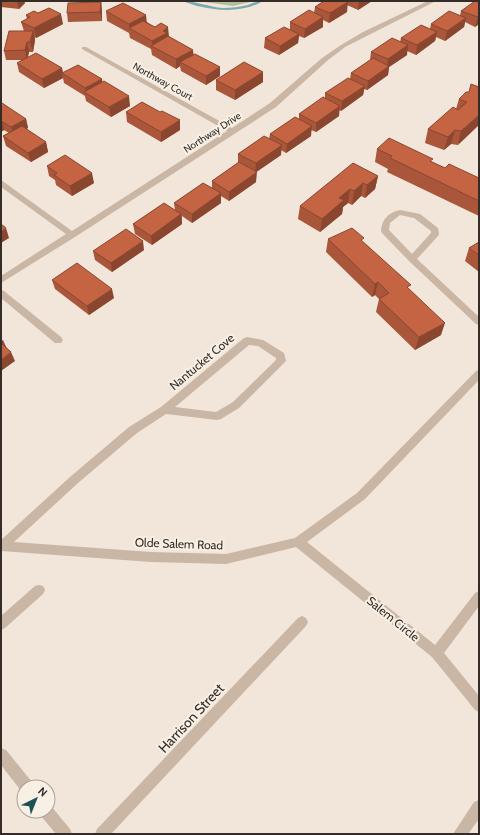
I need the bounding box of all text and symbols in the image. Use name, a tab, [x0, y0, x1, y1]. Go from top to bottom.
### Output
street label: Northway Court	[130, 60, 196, 104]
street label: Northway Drive	[181, 109, 243, 156]
street label: Nantucket Cove	[166, 330, 237, 393]
street label: Olde Salem Road	[135, 534, 223, 553]
street label: Salem Circle	[364, 593, 423, 644]
street label: Harrison Street	[154, 679, 228, 757]
north arrow	[16, 779, 56, 819]
text: N	[35, 784, 50, 799]

